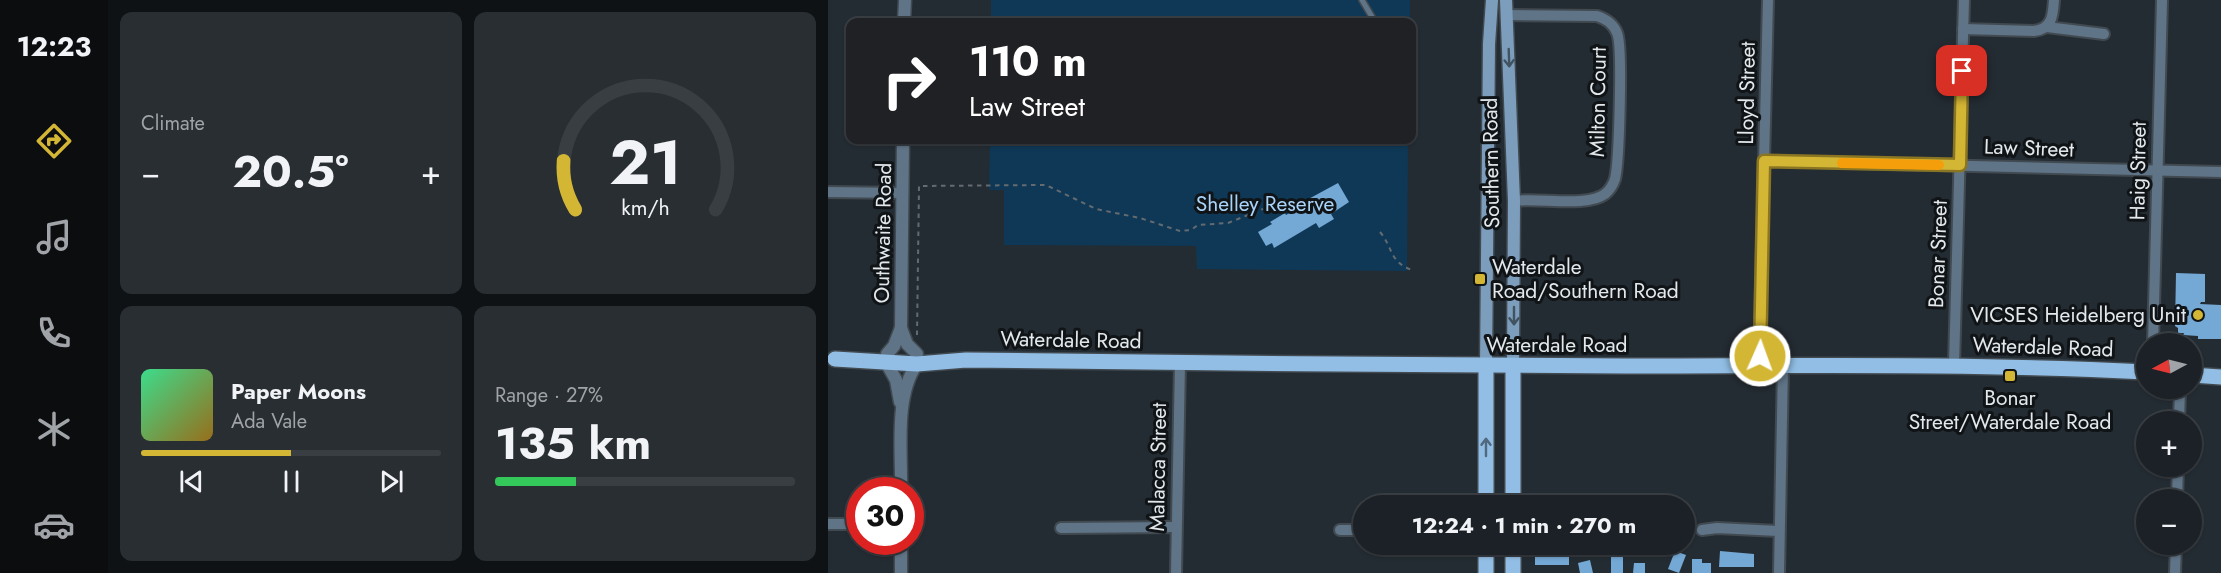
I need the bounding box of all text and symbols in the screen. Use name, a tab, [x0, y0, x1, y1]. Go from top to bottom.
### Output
text: 12:23	[17, 27, 91, 66]
text: 110 m	[969, 31, 1087, 92]
street label: Lloyd Street	[1731, 41, 1763, 145]
icon: right	[870, 42, 948, 120]
pin	[1936, 45, 1987, 96]
street label: Milton Court	[1582, 47, 1614, 157]
one-way arrow	[1504, 48, 1515, 68]
icon: arrive	[1945, 54, 1978, 87]
text: Law Street	[969, 87, 1085, 126]
street label: Southern Road	[1475, 97, 1507, 229]
text: Climate	[141, 109, 205, 138]
text: 21	[609, 117, 681, 207]
icon: directions	[33, 120, 75, 162]
street label: Haig Street	[2122, 121, 2154, 221]
street label: Law Street	[1983, 131, 2075, 165]
text: 20.5°	[232, 139, 349, 204]
text: −	[141, 149, 160, 196]
text: +	[421, 149, 441, 196]
street label: Outhwaite Road	[867, 162, 899, 304]
park label: Shelley Reserve	[1196, 189, 1334, 219]
text: km/h	[621, 192, 669, 223]
street label: Bonar Street	[1921, 200, 1955, 308]
icon: music	[33, 216, 75, 258]
place label: Waterdale Road/Southern Road	[1492, 252, 1679, 306]
marker: Waterdale Road/Southern Road	[1473, 272, 1487, 286]
place label: VICSES Heidelberg Unit	[1970, 300, 2186, 330]
one-way arrow	[1508, 306, 1519, 326]
marker: VICSES Heidelberg Unit	[2191, 308, 2205, 322]
icon: phone	[33, 312, 75, 354]
street label: Waterdale Road	[1000, 324, 1142, 356]
position arrow	[1728, 324, 1792, 388]
street label: Waterdale Road	[1486, 330, 1628, 360]
street label: Waterdale Road	[1972, 330, 2114, 364]
north arrow	[2136, 333, 2202, 399]
map controls	[2136, 333, 2202, 555]
marker: Bonar Street/Waterdale Road	[2003, 369, 2017, 383]
text: Paper Moons	[231, 375, 366, 407]
text: Range · 27%	[495, 381, 603, 410]
place label: Bonar Street/Waterdale Road	[1909, 383, 2111, 437]
street label: Malacca Street	[1142, 402, 1174, 532]
text: Ada Vale	[231, 407, 307, 436]
icon: climate	[33, 408, 75, 450]
text: 135 km	[495, 411, 651, 476]
button: +	[2136, 411, 2202, 477]
one-way arrow	[1480, 438, 1492, 458]
icon: previous	[175, 465, 208, 498]
icon: pause	[275, 465, 308, 498]
icon: next	[375, 465, 408, 498]
speed limit sign: 30	[846, 477, 924, 555]
button: −	[2136, 489, 2202, 555]
icon: car	[33, 504, 75, 546]
text: 12:24 · 1 min · 270 m	[1412, 509, 1636, 541]

